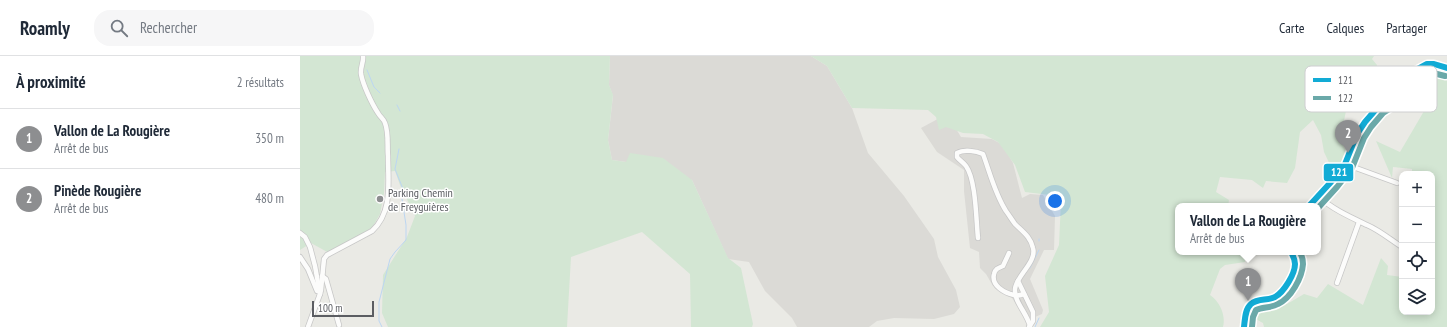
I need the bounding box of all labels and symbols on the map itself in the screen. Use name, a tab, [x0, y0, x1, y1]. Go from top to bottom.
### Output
legend	[1305, 66, 1437, 112]
text: 121	[1338, 73, 1353, 87]
text: 122	[1338, 91, 1353, 105]
pin: 2	[1335, 120, 1361, 153]
line badge: 121	[1323, 163, 1354, 182]
text: 121	[1331, 165, 1347, 179]
place label: Parking Chemin de Freyguières	[388, 185, 453, 214]
your location	[1045, 191, 1065, 211]
marker: Parking Chemin de Freyguières	[375, 194, 385, 204]
pin: 1	[1235, 268, 1261, 301]
scale bar	[312, 299, 374, 318]

